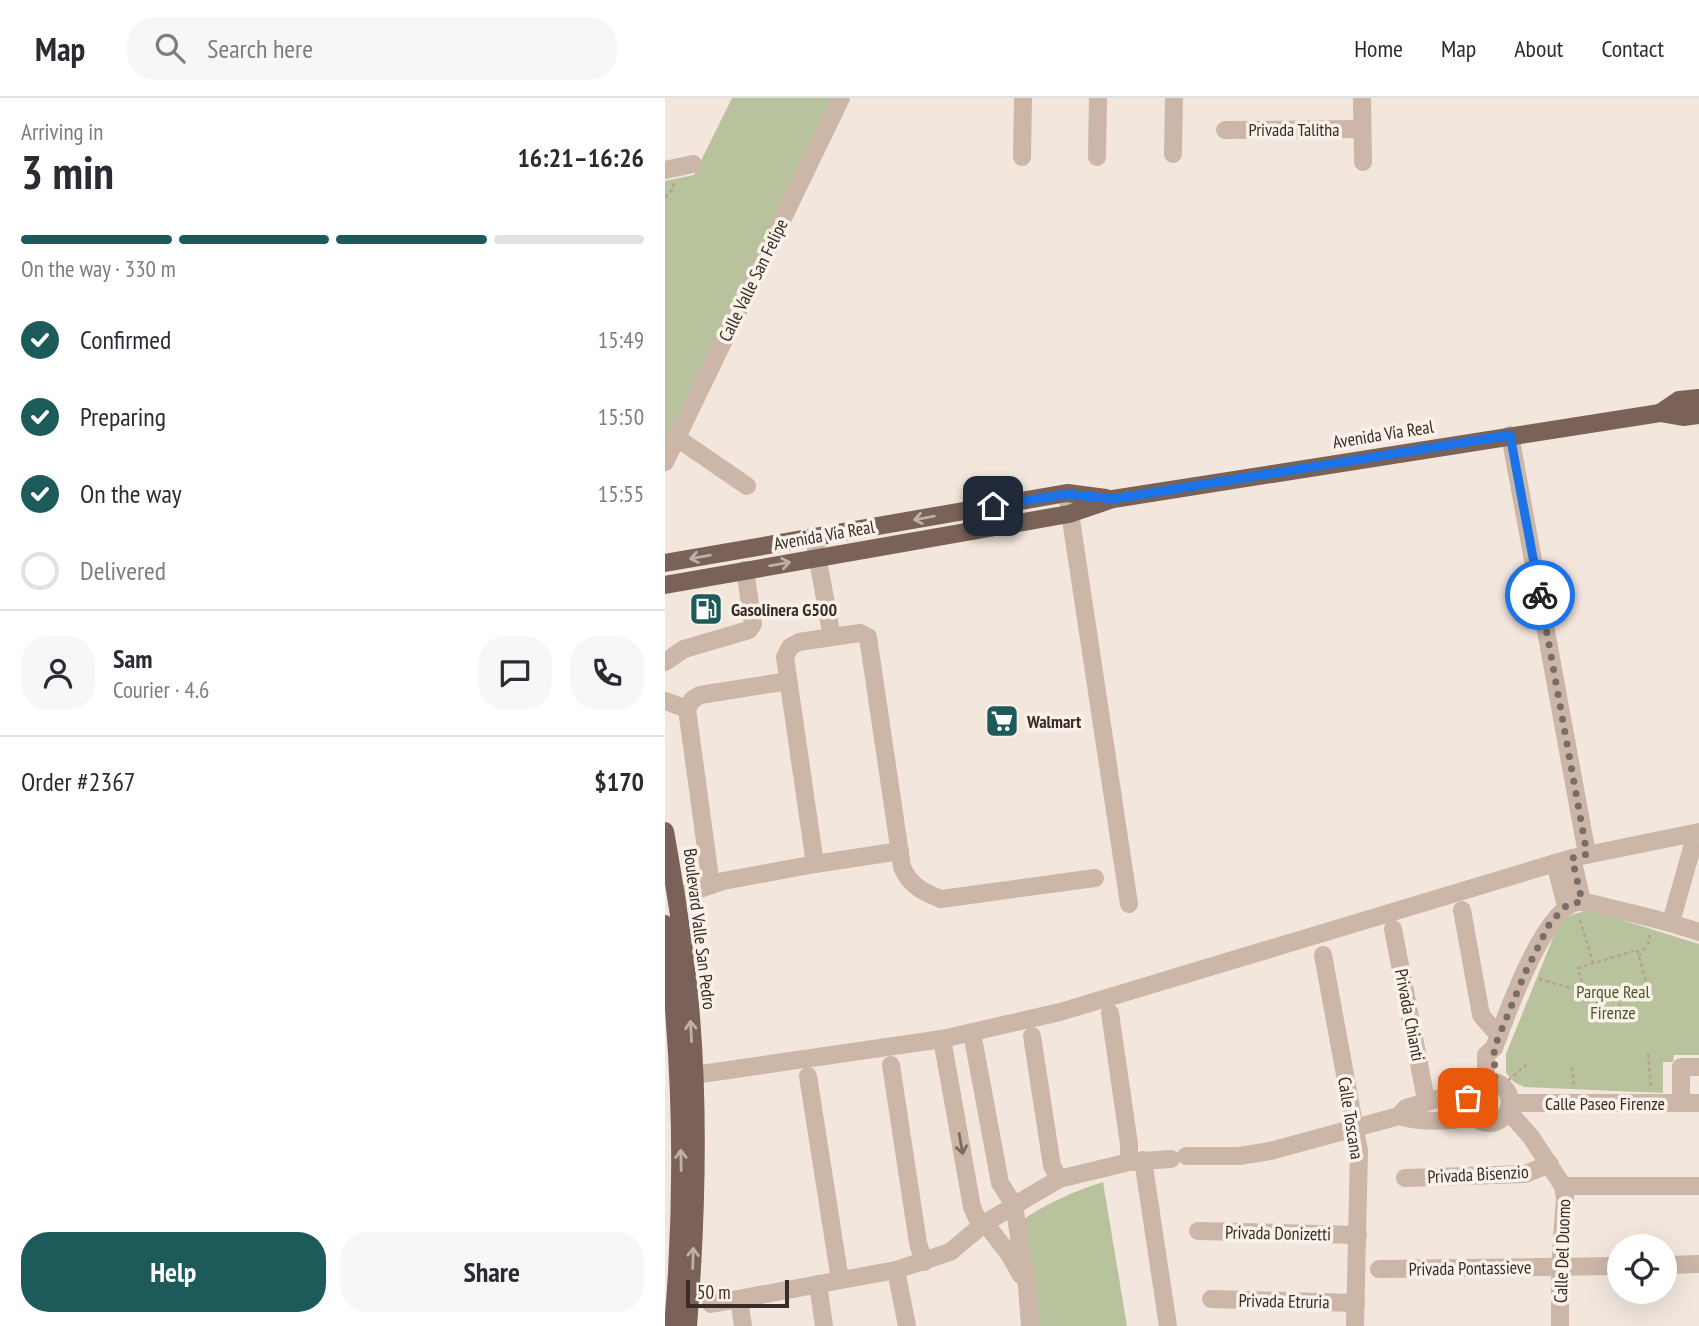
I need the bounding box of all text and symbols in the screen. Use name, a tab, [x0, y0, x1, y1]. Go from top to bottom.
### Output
search box	[127, 17, 617, 80]
text: Map	[35, 27, 85, 70]
icon: search	[151, 29, 189, 67]
text: Search here	[207, 32, 313, 65]
text: Home	[1354, 33, 1403, 64]
text: Map	[1441, 33, 1476, 64]
text: About	[1514, 33, 1563, 64]
text: Contact	[1601, 33, 1664, 64]
text: Arriving in	[21, 117, 103, 146]
street label: Privada Talitha	[1249, 118, 1339, 141]
text: 16:21–16:26	[517, 141, 644, 174]
text: 3 min	[21, 142, 114, 202]
street label: Calle Valle San Felipe	[713, 215, 793, 345]
text: On the way · 330 m	[21, 254, 176, 283]
icon: check	[21, 321, 59, 359]
text: Confirmed	[80, 323, 171, 356]
text: 15:49	[598, 325, 644, 354]
icon: check	[21, 398, 59, 436]
text: Preparing	[80, 400, 166, 433]
text: 15:50	[598, 402, 644, 431]
street label: Avenida Vía Real	[1331, 415, 1436, 453]
icon: check	[21, 475, 59, 513]
pin	[963, 476, 1023, 536]
text: On the way	[80, 477, 182, 510]
text: 15:55	[598, 479, 644, 508]
icon: home	[974, 487, 1012, 525]
one-way arrow	[913, 512, 936, 526]
street label: Avenida Vía Real	[772, 515, 877, 555]
one-way arrow	[689, 551, 712, 564]
text: Delivered	[80, 554, 166, 587]
one-way arrow	[768, 557, 791, 570]
courier	[1505, 560, 1575, 630]
icon: bike	[1521, 576, 1559, 614]
fuel station icon: Gasolinera G500	[687, 590, 725, 628]
place label: Gasolinera G500	[731, 598, 837, 621]
button: person	[21, 636, 95, 710]
button: chat	[478, 636, 552, 710]
button: phone	[570, 636, 644, 710]
text: Sam	[113, 642, 152, 675]
text: Courier · 4.6	[113, 675, 209, 704]
supermarket icon: Walmart	[983, 702, 1021, 740]
place label: Walmart	[1026, 710, 1082, 733]
text: Order #2367	[21, 765, 136, 798]
text: $170	[594, 765, 644, 798]
street label: Boulevard Valle San Pedro	[679, 847, 721, 1011]
street label: Privada Chianti	[1390, 967, 1430, 1063]
park label: Parque Real Firenze	[1576, 980, 1650, 1024]
one-way arrow	[684, 1020, 697, 1042]
pin	[1438, 1068, 1498, 1128]
street label: Calle Toscana	[1333, 1075, 1369, 1161]
icon: bag	[1449, 1079, 1487, 1117]
street label: Calle Paseo Firenze	[1545, 1092, 1665, 1115]
one-way arrow	[955, 1132, 968, 1155]
one-way arrow	[674, 1149, 687, 1172]
street label: Privada Bisenzio	[1427, 1160, 1529, 1188]
street label: Calle Del Duomo	[1549, 1198, 1575, 1304]
street label: Privada Donizetti	[1225, 1221, 1331, 1245]
button: Help	[21, 1232, 326, 1312]
button: Share	[340, 1232, 644, 1312]
map controls	[1607, 1234, 1677, 1304]
button: locate	[1607, 1234, 1677, 1304]
one-way arrow	[687, 1247, 700, 1270]
street label: Privada Pontassieve	[1409, 1255, 1531, 1281]
scale bar	[686, 1277, 789, 1309]
text: 50 m	[697, 1280, 731, 1304]
street label: Privada Etruria	[1238, 1289, 1330, 1313]

